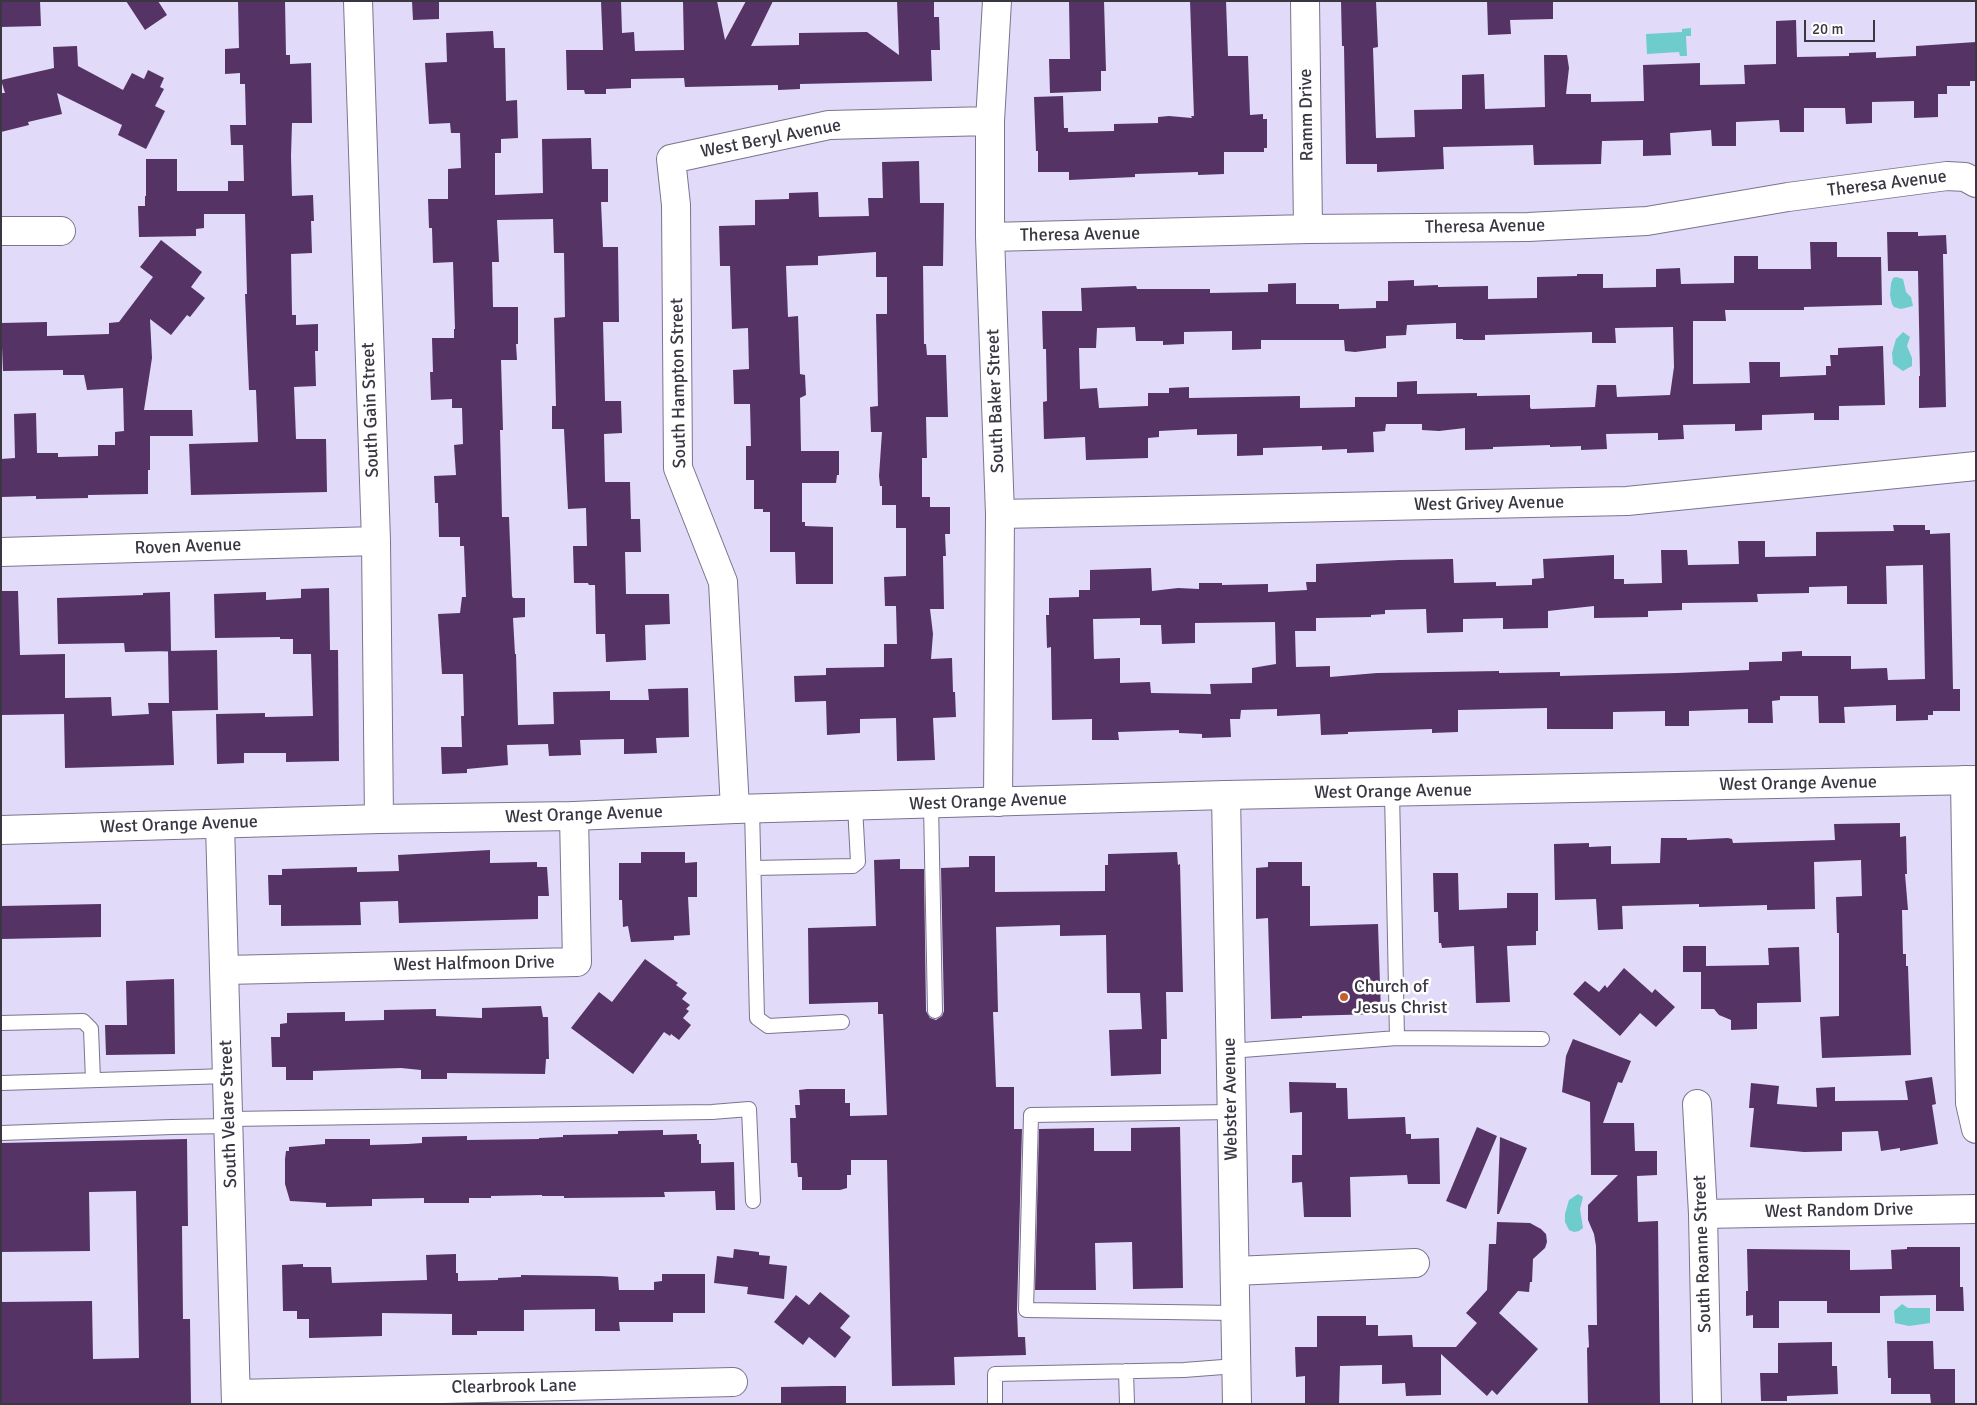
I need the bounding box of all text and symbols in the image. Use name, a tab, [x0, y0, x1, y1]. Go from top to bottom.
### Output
scale bar	[1807, 10, 1878, 42]
text: 20 m	[1812, 20, 1843, 38]
street label: Ramm Drive	[1295, 68, 1319, 162]
street label: West Beryl Avenue	[699, 115, 843, 163]
street label: Theresa Avenue	[1826, 166, 1948, 202]
street label: Theresa Avenue	[1425, 215, 1545, 239]
street label: Theresa Avenue	[1020, 223, 1140, 247]
street label: South Hampton Street	[667, 298, 691, 468]
street label: South Baker Street	[983, 328, 1009, 474]
street label: South Gain Street	[358, 342, 384, 478]
street label: West Grivey Avenue	[1414, 492, 1564, 516]
street label: Roven Avenue	[134, 534, 242, 560]
street label: West Orange Avenue	[1719, 772, 1877, 796]
street label: West Orange Avenue	[1314, 780, 1472, 804]
street label: West Orange Avenue	[909, 788, 1067, 816]
street label: West Orange Avenue	[505, 801, 663, 829]
street label: West Orange Avenue	[100, 811, 258, 839]
street label: West Halfmoon Drive	[393, 952, 555, 976]
place label: Church of Jesus Christ	[1354, 976, 1447, 1019]
marker: Church of Jesus Christ	[1338, 991, 1350, 1003]
street label: Webster Avenue	[1219, 1037, 1243, 1161]
street label: South Velare Street	[216, 1040, 242, 1188]
street label: South Roanne Street	[1689, 1175, 1717, 1333]
street label: West Random Drive	[1764, 1199, 1914, 1223]
street label: Clearbrook Lane	[451, 1375, 577, 1399]

